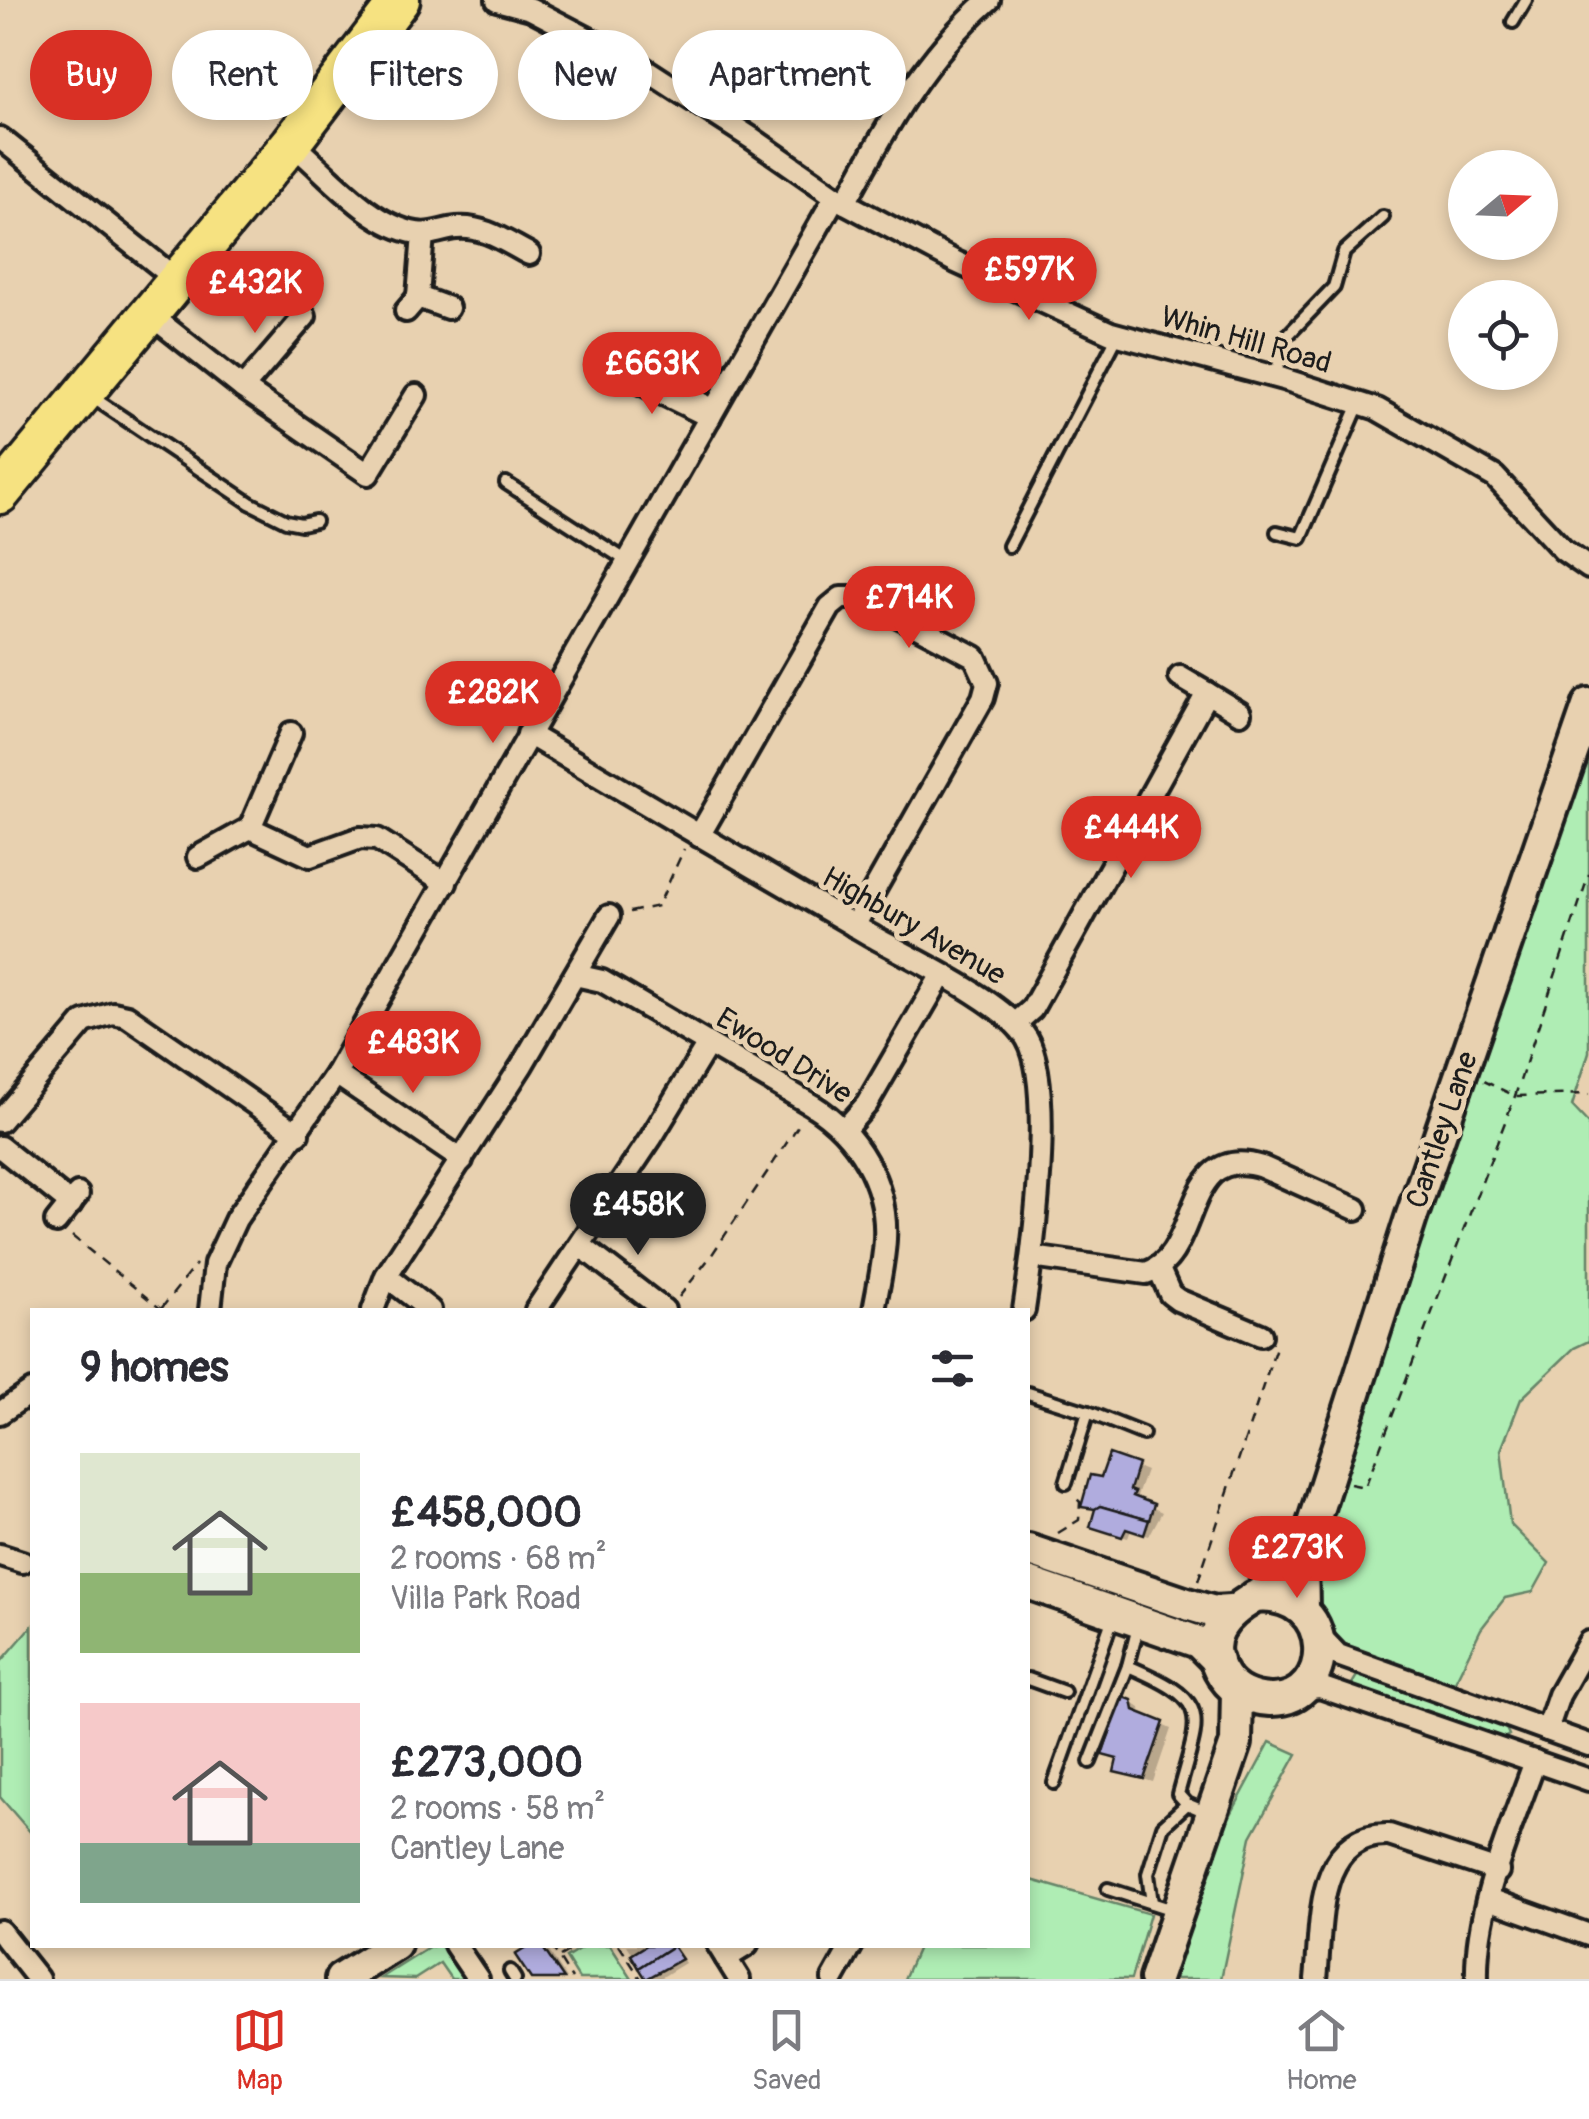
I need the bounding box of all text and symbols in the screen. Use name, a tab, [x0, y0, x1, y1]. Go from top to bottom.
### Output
chip: Buy	[30, 30, 152, 120]
chip: Rent	[172, 30, 313, 120]
chip: Filters	[333, 30, 498, 120]
chip: New	[518, 30, 652, 120]
chip: Apartment	[672, 30, 906, 120]
north arrow	[1448, 150, 1558, 260]
map controls	[1448, 150, 1558, 390]
pin: £597K	[959, 238, 1099, 323]
text: £597K	[984, 250, 1074, 290]
pin: £432K	[185, 251, 325, 336]
text: £432K	[208, 263, 302, 303]
button: locate	[1448, 280, 1558, 390]
street label: Whin Hill Road	[1156, 298, 1336, 382]
pin: £663K	[582, 332, 722, 417]
text: £663K	[605, 344, 699, 384]
pin: £714K	[839, 566, 979, 651]
text: £714K	[865, 578, 953, 618]
pin: £282K	[423, 661, 563, 746]
text: £282K	[447, 673, 539, 713]
pin: £444K	[1061, 796, 1201, 881]
text: £444K	[1083, 808, 1179, 848]
street label: Highbury Avenue	[816, 859, 1013, 994]
street label: Ewood Drive	[709, 1000, 859, 1112]
pin: £483K	[343, 1011, 483, 1096]
text: £483K	[367, 1023, 459, 1063]
street label: Cantley Lane	[1398, 1047, 1486, 1213]
pin: £458K	[568, 1173, 708, 1258]
text: £458K	[592, 1185, 684, 1225]
icon: filters	[925, 1341, 980, 1396]
text: 9 homes	[80, 1342, 229, 1394]
text: £458,000	[390, 1487, 582, 1539]
icon: home	[160, 1493, 280, 1613]
pin: £273K	[1227, 1516, 1367, 1601]
text: £273K	[1251, 1528, 1343, 1568]
text: 2 rooms · 68 m²	[390, 1539, 607, 1579]
text: Villa Park Road	[390, 1579, 581, 1619]
text: £273,000	[390, 1737, 583, 1789]
icon: home	[160, 1743, 280, 1863]
text: 2 rooms · 58 m²	[390, 1789, 605, 1829]
text: Cantley Lane	[390, 1829, 564, 1869]
tab: Map	[232, 2003, 287, 2098]
tab: Saved	[752, 2003, 821, 2098]
tab: Home	[1286, 2003, 1357, 2098]

